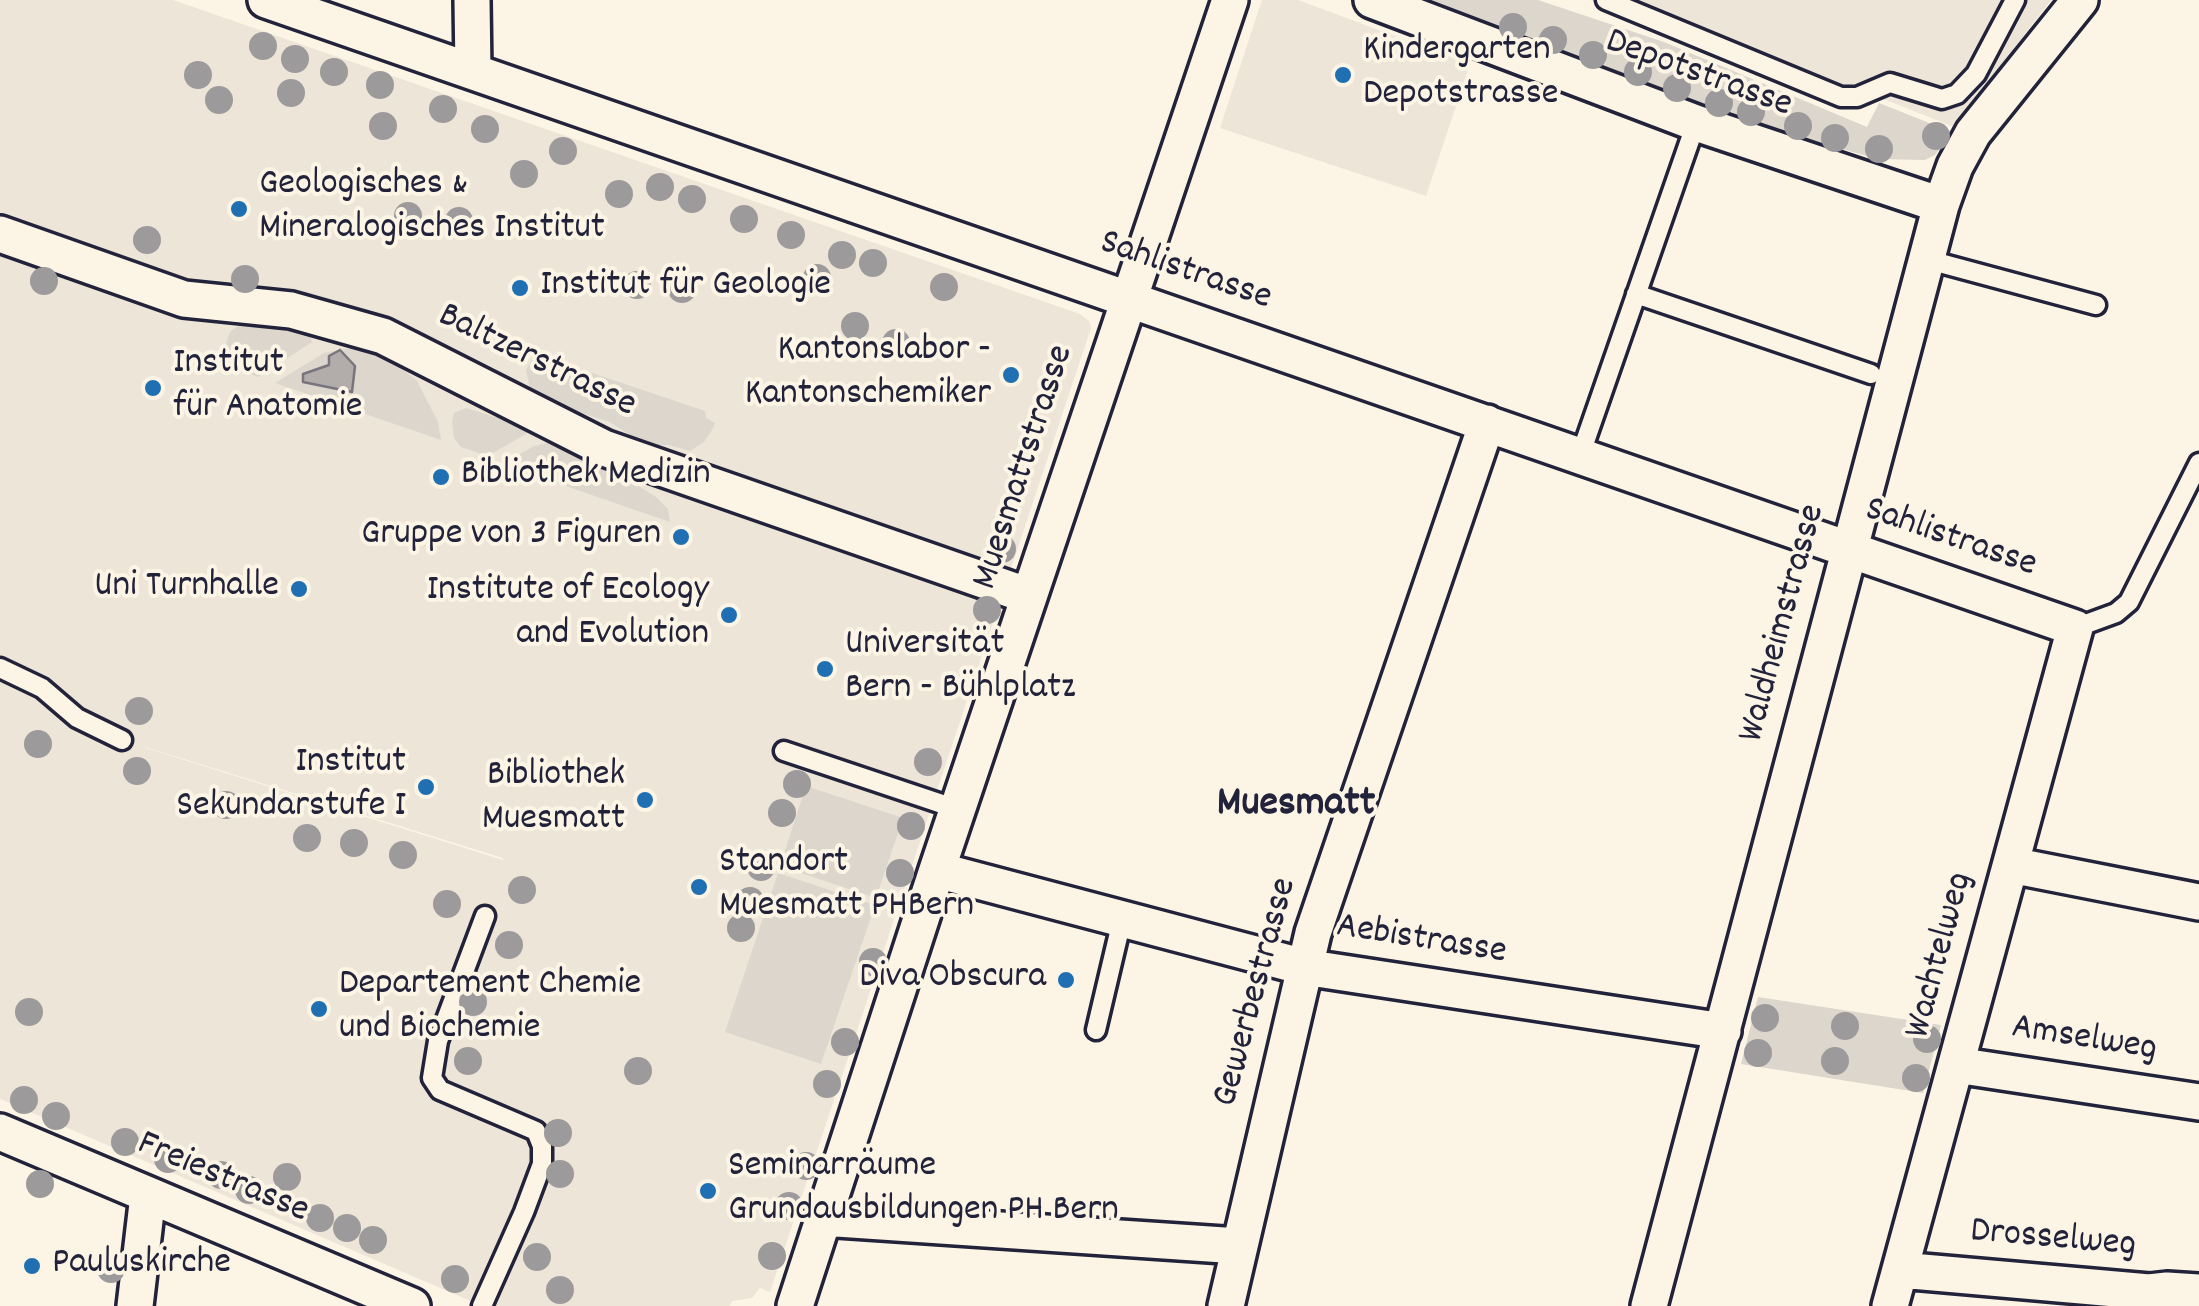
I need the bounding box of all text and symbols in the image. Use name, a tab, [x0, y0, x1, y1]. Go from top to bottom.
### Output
street label: Depotstrasse	[1598, 21, 1798, 131]
place label: Kindergarten Depotstrasse	[1363, 30, 1558, 120]
marker: Kindergarten Depotstrasse	[1332, 64, 1354, 86]
place label: Geologisches & Mineralogisches Institut	[259, 164, 605, 253]
marker: Geologisches & Mineralogisches Institut	[228, 198, 250, 220]
street label: Sahlistrasse	[1093, 222, 1277, 324]
place label: Institut für Geologie	[540, 265, 831, 311]
marker: Institut für Geologie	[509, 277, 531, 299]
street label: Baltzerstrasse	[429, 295, 643, 431]
place label: Kantonslabor - Kantonschemiker	[745, 330, 991, 419]
street label: Muesmattstrasse	[965, 340, 1087, 596]
place label: Institut für Anatomie	[173, 343, 362, 432]
marker: Kantonslabor - Kantonschemiker	[1000, 364, 1022, 386]
marker: Institut für Anatomie	[142, 377, 164, 399]
place label: Bibliothek Medizin	[461, 454, 710, 500]
marker: Bibliothek Medizin	[430, 466, 452, 488]
street label: Sahlistrasse	[1858, 489, 2042, 591]
street label: Waldheimstrasse	[1731, 500, 1839, 748]
place label: Gruppe von 3 Figuren	[361, 514, 661, 560]
marker: Gruppe von 3 Figuren	[670, 526, 692, 548]
place label: Uni Turnhalle	[94, 566, 279, 612]
place label: Institute of Ecology and Evolution	[426, 570, 709, 659]
marker: Uni Turnhalle	[288, 578, 310, 600]
marker: Institute of Ecology and Evolution	[718, 604, 740, 626]
place label: Universität Bern - Bühlplatz	[845, 624, 1075, 714]
marker: Universität Bern - Bühlplatz	[814, 658, 836, 680]
place label: Institut Sekundarstufe I	[176, 742, 406, 832]
place label: Bibliothek Muesmatt	[482, 755, 625, 844]
marker: Institut Sekundarstufe I	[415, 776, 437, 798]
district label: Muesmatt	[1217, 782, 1375, 832]
marker: Bibliothek Muesmatt	[634, 789, 656, 811]
place label: Standort Muesmatt PHBern	[719, 842, 974, 932]
street label: Wachtelweg	[1898, 868, 1986, 1044]
street label: Gewerbestrasse	[1206, 874, 1310, 1112]
marker: Standort Muesmatt PHBern	[688, 876, 710, 898]
street label: Aebistrasse	[1333, 906, 1509, 978]
place label: Diva Obscura	[859, 957, 1046, 1003]
place label: Departement Chemie und Biochemie	[339, 964, 641, 1054]
marker: Diva Obscura	[1055, 969, 1077, 991]
marker: Departement Chemie und Biochemie	[308, 998, 330, 1020]
street label: Amselweg	[2008, 1007, 2160, 1075]
street label: Freiestrasse	[129, 1123, 315, 1237]
place label: Seminarräume Grundausbildungen PH Bern	[728, 1146, 1119, 1236]
marker: Seminarräume Grundausbildungen PH Bern	[697, 1180, 719, 1202]
street label: Drosselweg	[1968, 1211, 2138, 1271]
place label: Pauluskirche	[52, 1243, 231, 1289]
marker: Pauluskirche	[21, 1255, 43, 1277]

